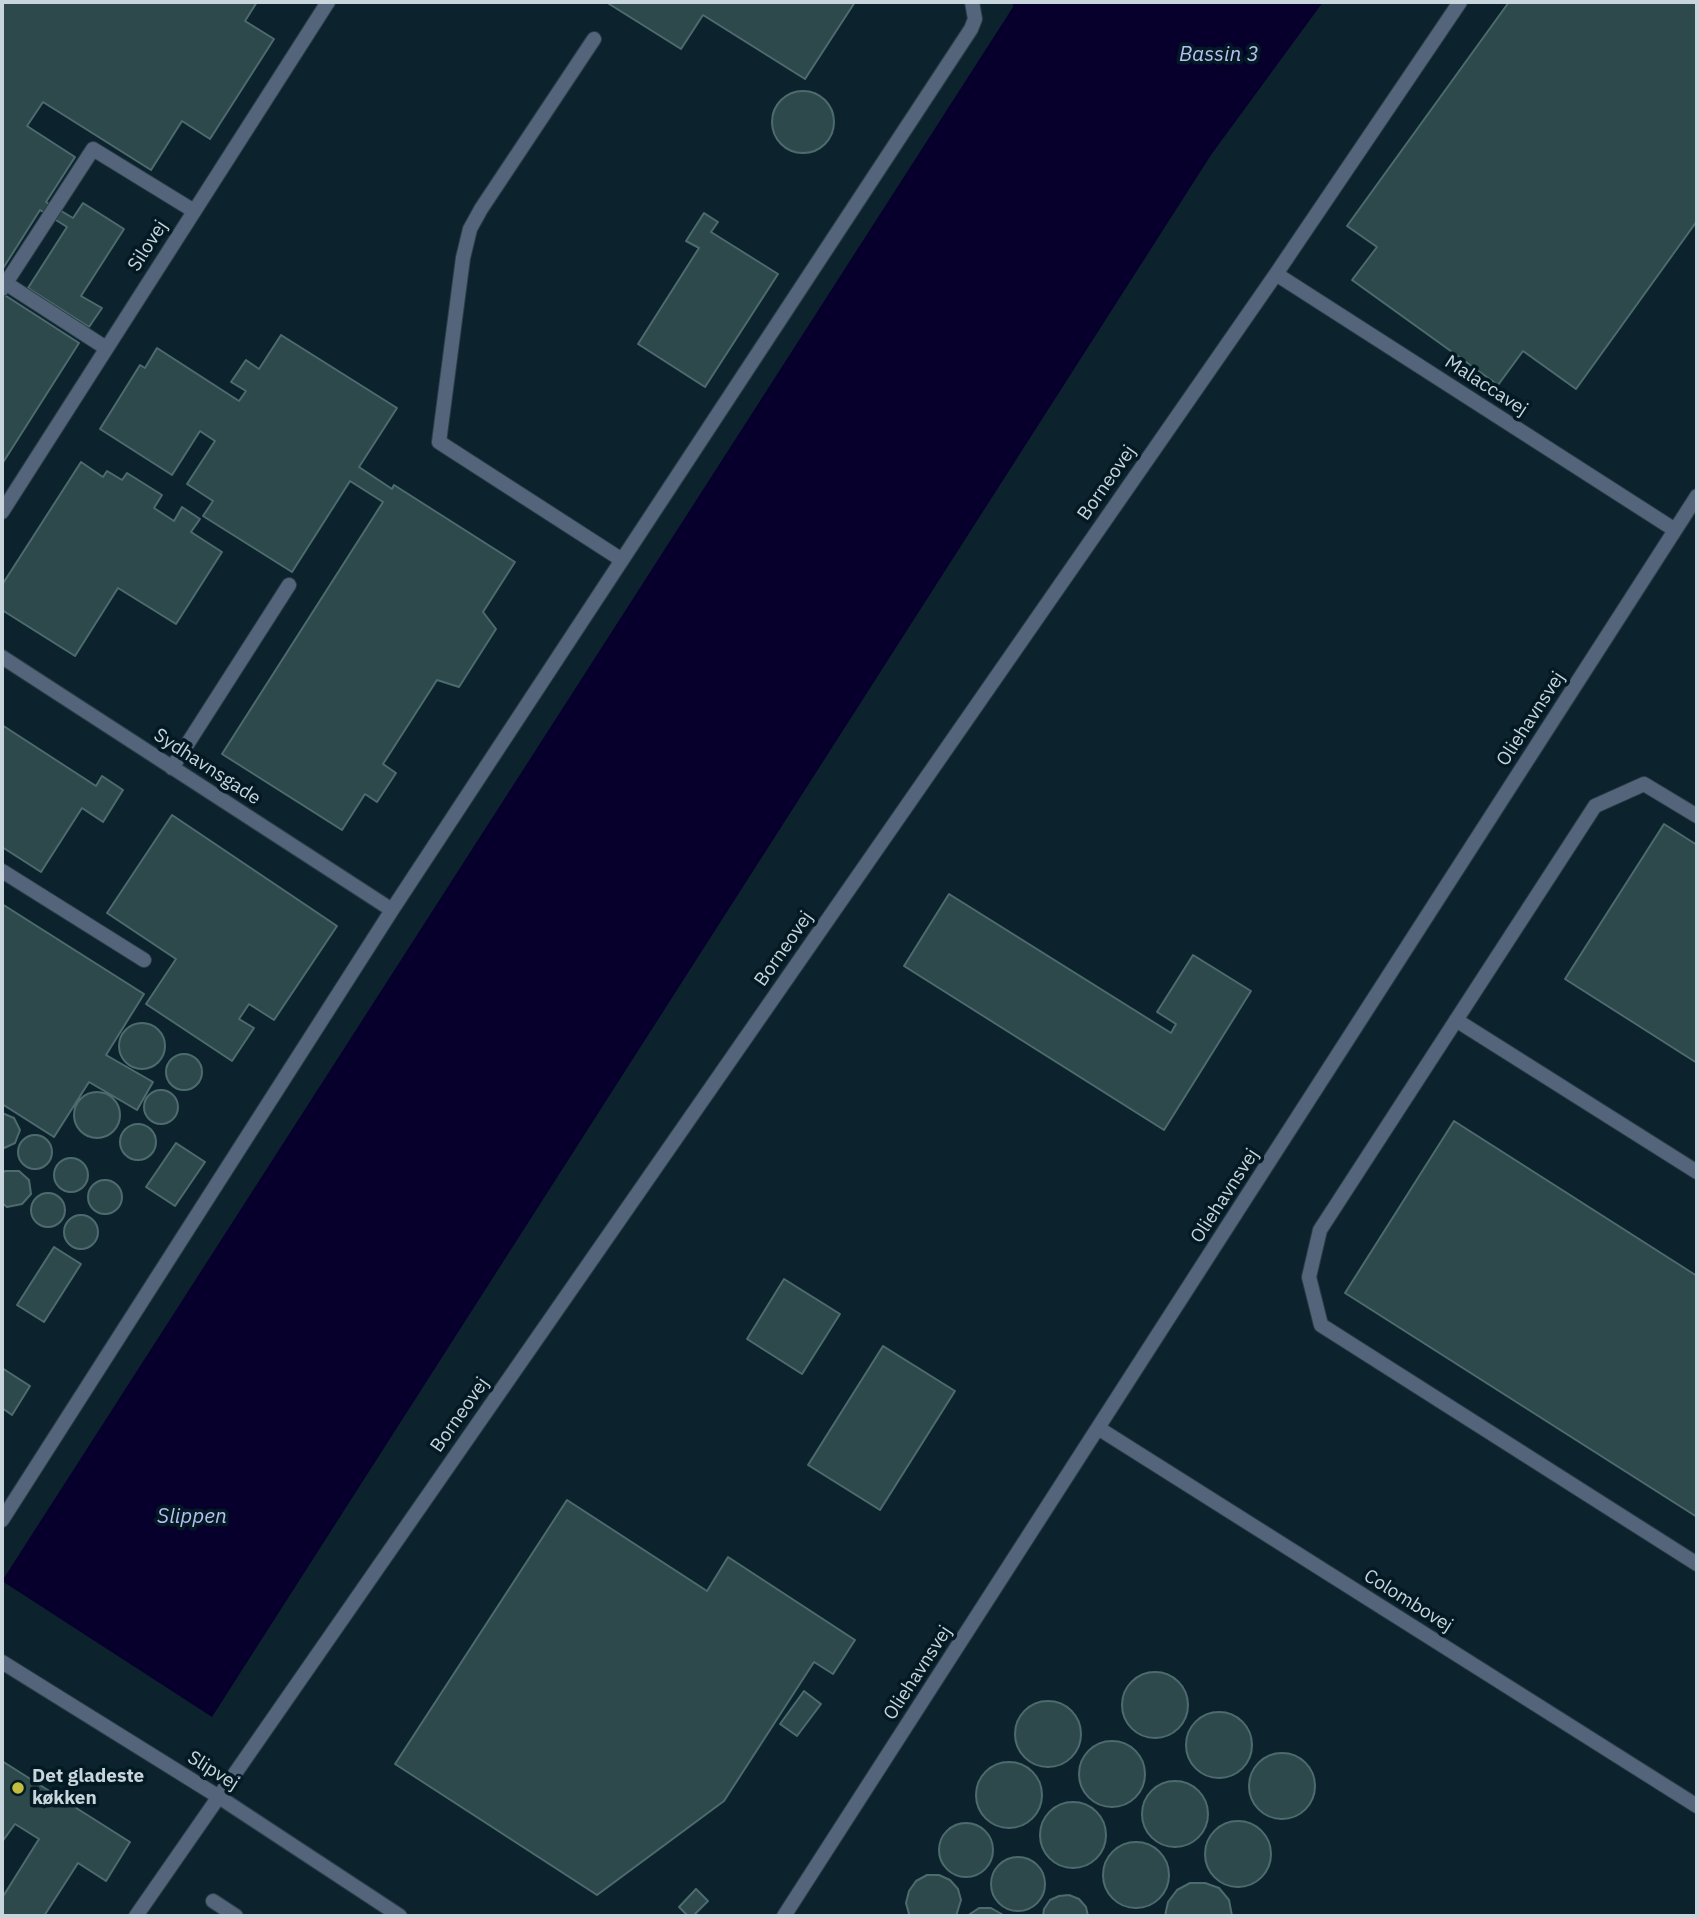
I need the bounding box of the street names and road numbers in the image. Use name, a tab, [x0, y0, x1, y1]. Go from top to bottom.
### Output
street label: Silovej	[123, 216, 173, 276]
street label: Malaccavej	[1440, 351, 1532, 421]
street label: Borneovej	[1073, 441, 1141, 525]
street label: Oliehavnsvej	[1492, 667, 1570, 771]
street label: Sydhavnsgade	[149, 724, 265, 810]
street label: Borneovej	[750, 907, 818, 991]
street label: Oliehavnsvej	[1186, 1144, 1264, 1248]
street label: Borneovej	[426, 1373, 494, 1457]
street label: Colombovej	[1359, 1565, 1457, 1637]
street label: Oliehavnsvej	[879, 1621, 957, 1725]
street label: Slipvej	[183, 1746, 243, 1796]

